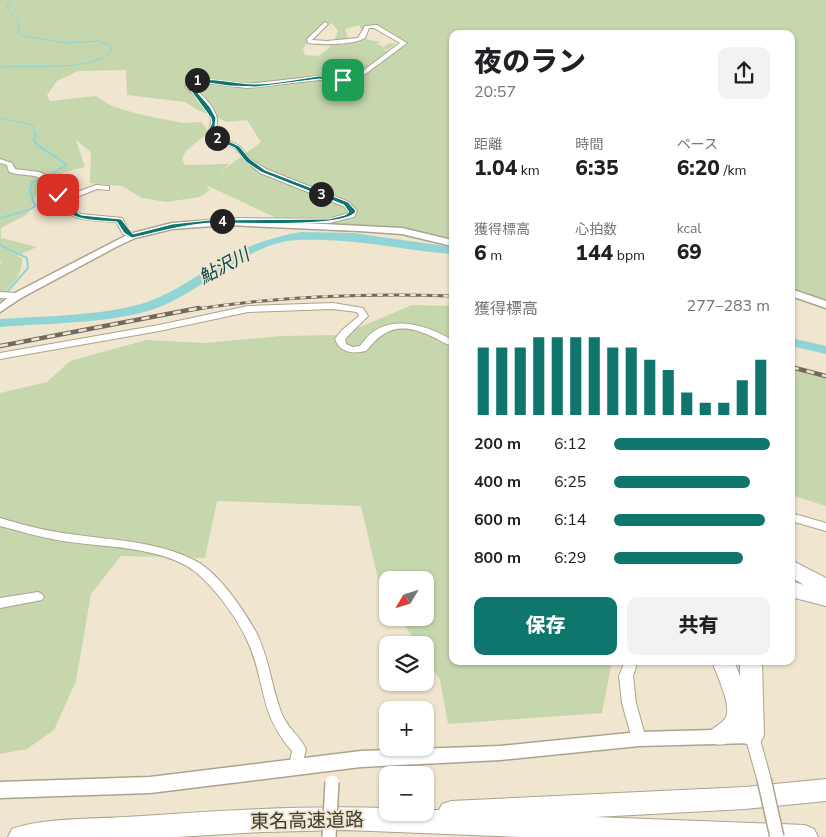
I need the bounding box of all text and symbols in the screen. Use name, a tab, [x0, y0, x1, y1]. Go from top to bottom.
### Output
text: 夜のラン	[474, 43, 586, 81]
button: share	[718, 47, 770, 99]
pin	[322, 59, 364, 101]
icon: arrive	[329, 66, 357, 94]
pin: 1	[184, 68, 210, 92]
text: 1	[193, 71, 202, 90]
text: 20:57	[474, 81, 516, 103]
pin: 2	[204, 126, 230, 150]
text: 2	[213, 129, 222, 148]
text: 距離	[474, 135, 502, 154]
text: 時間	[575, 135, 603, 154]
text: ペース	[677, 135, 718, 154]
text: 1.04	[474, 154, 517, 182]
text: 6:35	[575, 154, 619, 182]
text: 6:20	[677, 154, 720, 182]
text: km	[517, 161, 540, 180]
text: /km	[720, 161, 746, 180]
pin	[37, 174, 79, 216]
icon: check	[44, 181, 72, 209]
pin: 3	[308, 182, 334, 206]
text: 3	[317, 185, 326, 204]
pin: 4	[210, 208, 234, 234]
text: 4	[218, 212, 227, 231]
text: kcal	[677, 219, 701, 238]
text: 獲得標高	[474, 220, 530, 239]
text: 心拍数	[575, 220, 617, 239]
text: 69	[677, 238, 702, 266]
text: 6	[474, 239, 487, 267]
text: 144	[575, 239, 613, 267]
water label: 鮎沢川	[195, 242, 255, 289]
text: m	[487, 246, 502, 265]
text: bpm	[613, 246, 645, 265]
text: 277–283 m	[687, 295, 770, 317]
text: 獲得標高	[474, 298, 538, 320]
text: 200 m	[474, 433, 521, 455]
text: 6:12	[554, 433, 586, 455]
text: 400 m	[474, 471, 521, 493]
text: 6:25	[554, 471, 586, 493]
text: 600 m	[474, 509, 521, 531]
text: 6:14	[554, 509, 586, 531]
text: 800 m	[474, 547, 521, 569]
text: 6:29	[554, 547, 586, 569]
north arrow	[379, 571, 434, 626]
map controls	[379, 571, 434, 821]
button: 保存	[474, 597, 617, 655]
button: 共有	[627, 597, 770, 655]
button: layers	[379, 636, 434, 691]
button: +	[379, 701, 434, 756]
button: −	[379, 766, 434, 821]
street label: 東名高速道路	[250, 807, 364, 835]

